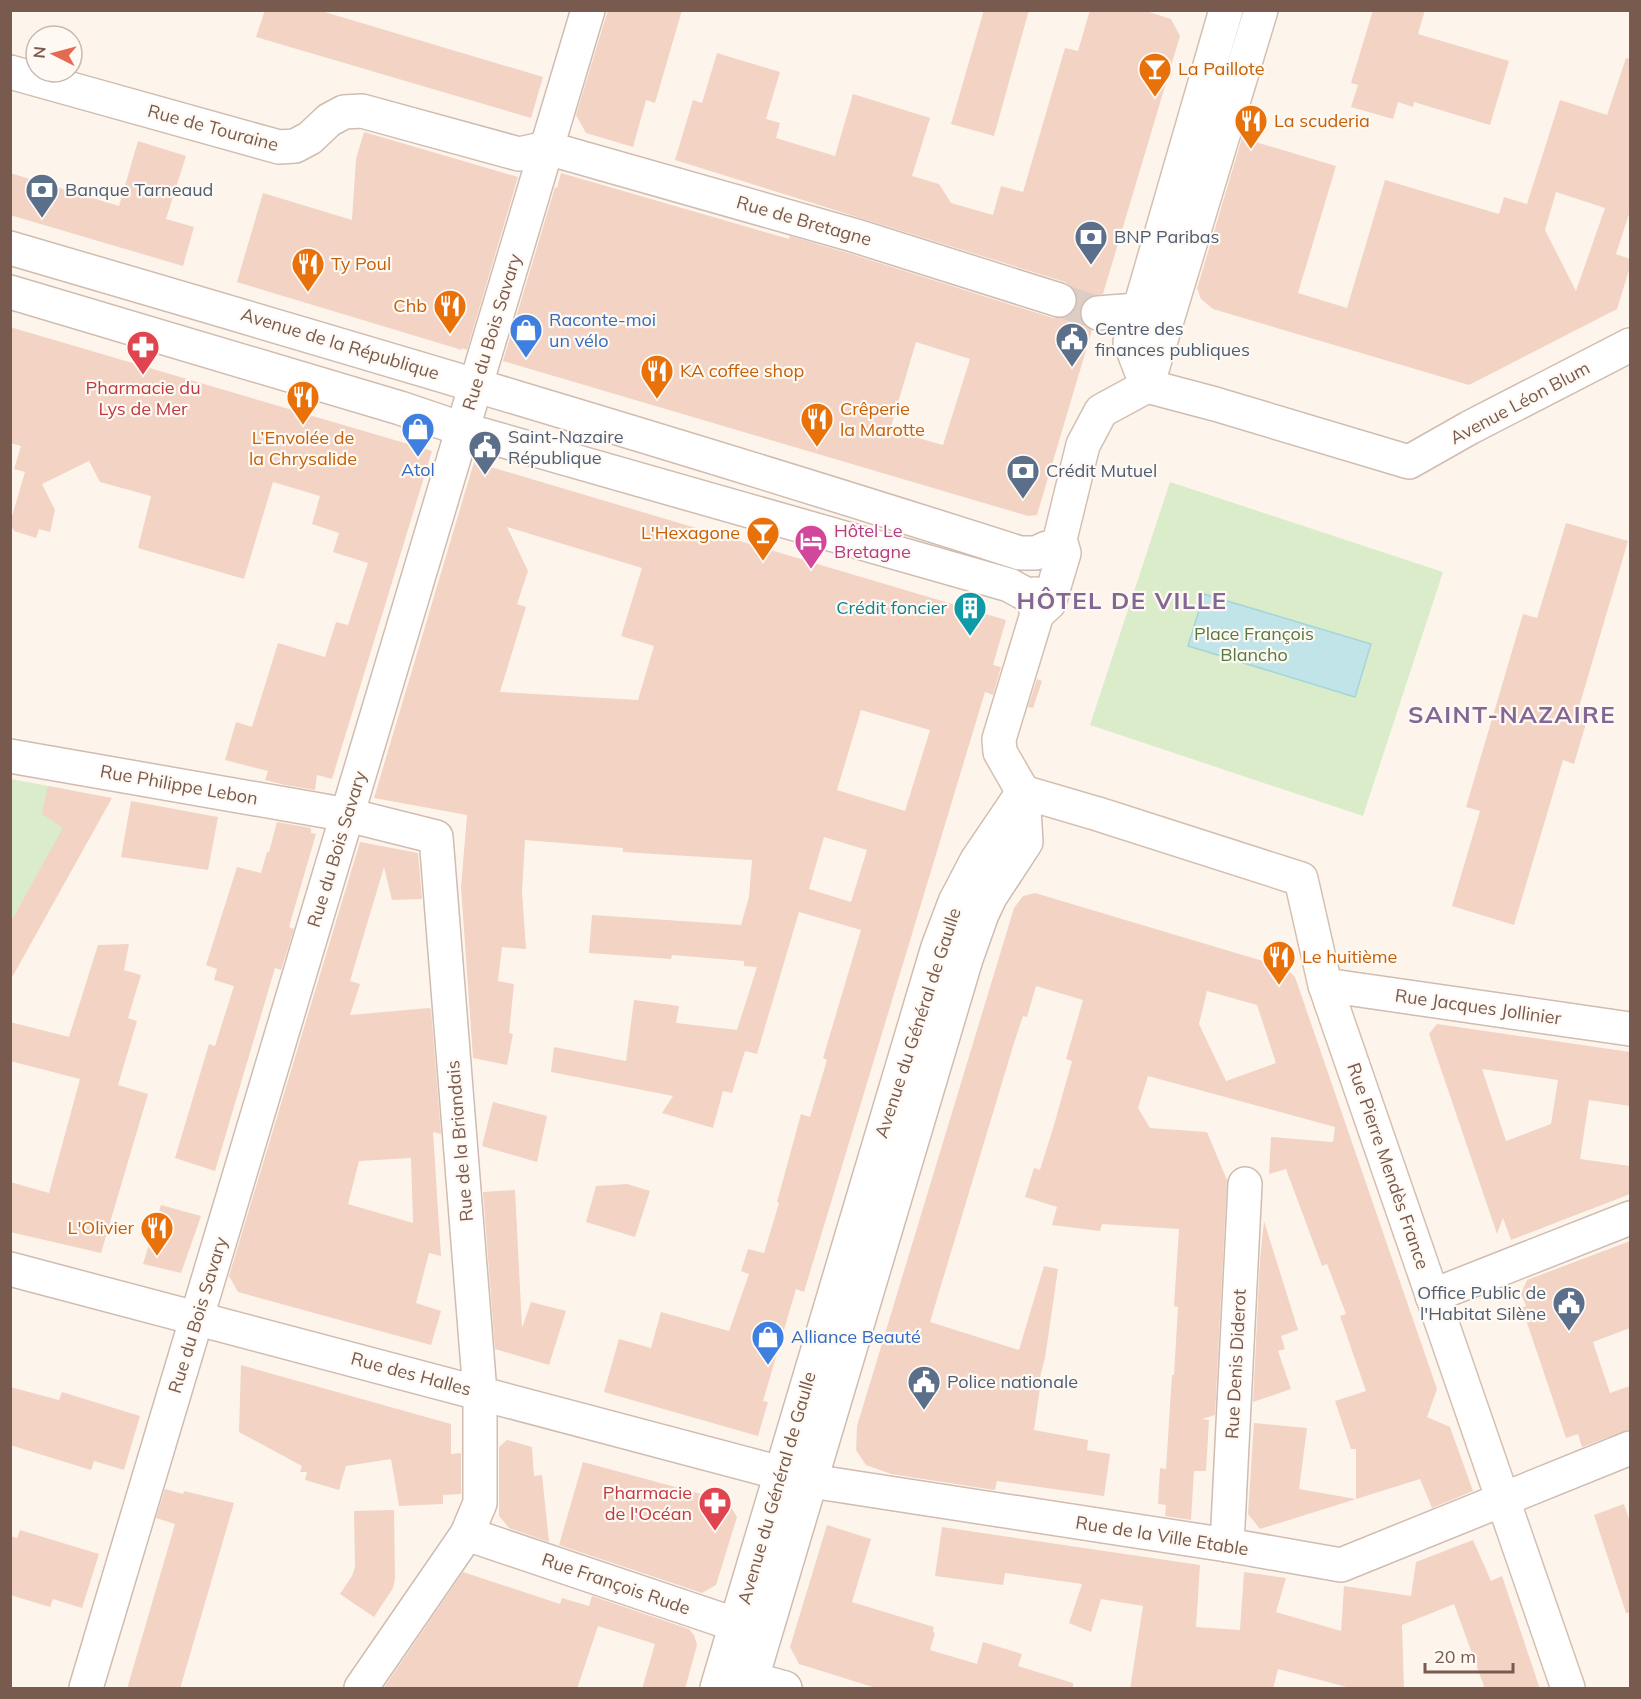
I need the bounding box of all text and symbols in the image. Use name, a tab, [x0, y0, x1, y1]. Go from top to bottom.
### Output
north arrow	[24, 24, 84, 84]
text: N	[29, 45, 50, 59]
bar icon: La Paillote	[1137, 51, 1173, 98]
place label: La Paillote	[1178, 57, 1264, 80]
street label: Rue de Touraine	[145, 99, 281, 156]
restaurant icon: La scuderia	[1233, 103, 1269, 150]
place label: La scuderia	[1274, 109, 1370, 132]
bank icon: Banque Tarneaud	[24, 172, 60, 219]
place label: Banque Tarneaud	[65, 178, 213, 201]
street label: Rue de Bretagne	[734, 190, 874, 251]
bank icon: BNP Paribas	[1073, 219, 1109, 266]
place label: BNP Paribas	[1114, 225, 1220, 248]
restaurant icon: Ty Poul	[290, 246, 326, 293]
street label: Rue du Bois Savary	[457, 250, 526, 413]
place label: Ty Poul	[331, 252, 391, 275]
restaurant icon: Chb	[432, 288, 468, 335]
place label: Chb	[393, 294, 427, 317]
street label: Avenue de la République	[238, 302, 442, 385]
place label: Raconte-moi un vélo	[549, 308, 656, 352]
shop icon: Raconte-moi un vélo	[508, 312, 544, 359]
place label: Centre des finances publiques	[1095, 317, 1250, 361]
public building icon: Centre des finances publiques	[1054, 321, 1090, 368]
pharmacy icon: Pharmacie du Lys de Mer	[125, 329, 161, 376]
restaurant icon: KA coffee shop	[639, 353, 675, 400]
street label: Avenue Léon Blum	[1446, 356, 1594, 449]
place label: KA coffee shop	[680, 359, 804, 382]
place label: Pharmacie du Lys de Mer	[85, 376, 201, 420]
restaurant icon: L’Envolée de la Chrysalide	[285, 379, 321, 426]
place label: Crêperie la Marotte	[840, 397, 925, 441]
restaurant icon: Crêperie la Marotte	[799, 401, 835, 448]
shop icon: Atol	[400, 411, 436, 458]
place label: Saint-Nazaire République	[508, 425, 623, 469]
place label: L’Envolée de la Chrysalide	[249, 426, 357, 470]
public building icon: Saint-Nazaire République	[467, 429, 503, 476]
bank icon: Crédit Mutuel	[1005, 453, 1041, 500]
place label: Atol	[401, 458, 435, 481]
place label: Crédit Mutuel	[1046, 459, 1157, 482]
bar icon: L'Hexagone	[745, 515, 781, 562]
place label: Hôtel Le Bretagne	[834, 519, 911, 563]
place label: L'Hexagone	[641, 521, 740, 544]
hotel icon: Hôtel Le Bretagne	[793, 523, 829, 570]
district label: HÔTEL DE VILLE	[1016, 585, 1228, 615]
building icon: Crédit foncier	[952, 590, 988, 637]
place label: Crédit foncier	[836, 596, 947, 619]
park label: Place François Blancho	[1194, 622, 1314, 666]
district label: SAINT-NAZAIRE	[1408, 699, 1616, 729]
street label: Rue Philippe Lebon	[98, 759, 260, 810]
street label: Rue du Bois Savary	[302, 767, 371, 930]
street label: Avenue du Général de Gaulle	[869, 905, 966, 1141]
restaurant icon: Le huitième	[1261, 939, 1297, 986]
place label: Le huitième	[1302, 945, 1397, 968]
street label: Rue Jacques Jollinier	[1393, 983, 1563, 1030]
street label: Rue de la Briandais	[441, 1059, 478, 1223]
street label: Rue Pierre Mendès France	[1342, 1060, 1435, 1272]
restaurant icon: L'Olivier	[139, 1210, 175, 1257]
place label: L'Olivier	[68, 1216, 134, 1239]
street label: Rue du Bois Savary	[163, 1233, 232, 1396]
place label: Office Public de l'Habitat Silène	[1417, 1281, 1546, 1325]
public building icon: Office Public de l'Habitat Silène	[1551, 1285, 1587, 1332]
street label: Rue Denis Diderot	[1220, 1288, 1251, 1440]
shop icon: Alliance Beauté	[750, 1319, 786, 1366]
place label: Alliance Beauté	[791, 1325, 921, 1348]
street label: Rue des Halles	[349, 1346, 474, 1401]
public building icon: Police nationale	[906, 1364, 942, 1411]
street label: Avenue du Général de Gaulle	[732, 1369, 821, 1607]
place label: Police nationale	[947, 1370, 1078, 1393]
place label: Pharmacie de l'Océan	[603, 1481, 692, 1525]
pharmacy icon: Pharmacie de l'Océan	[697, 1485, 733, 1532]
street label: Rue de la Ville Etable	[1074, 1510, 1250, 1561]
street label: Rue François Rude	[539, 1547, 693, 1620]
scale bar	[1425, 1636, 1514, 1674]
text: 20 m	[1434, 1645, 1476, 1668]

